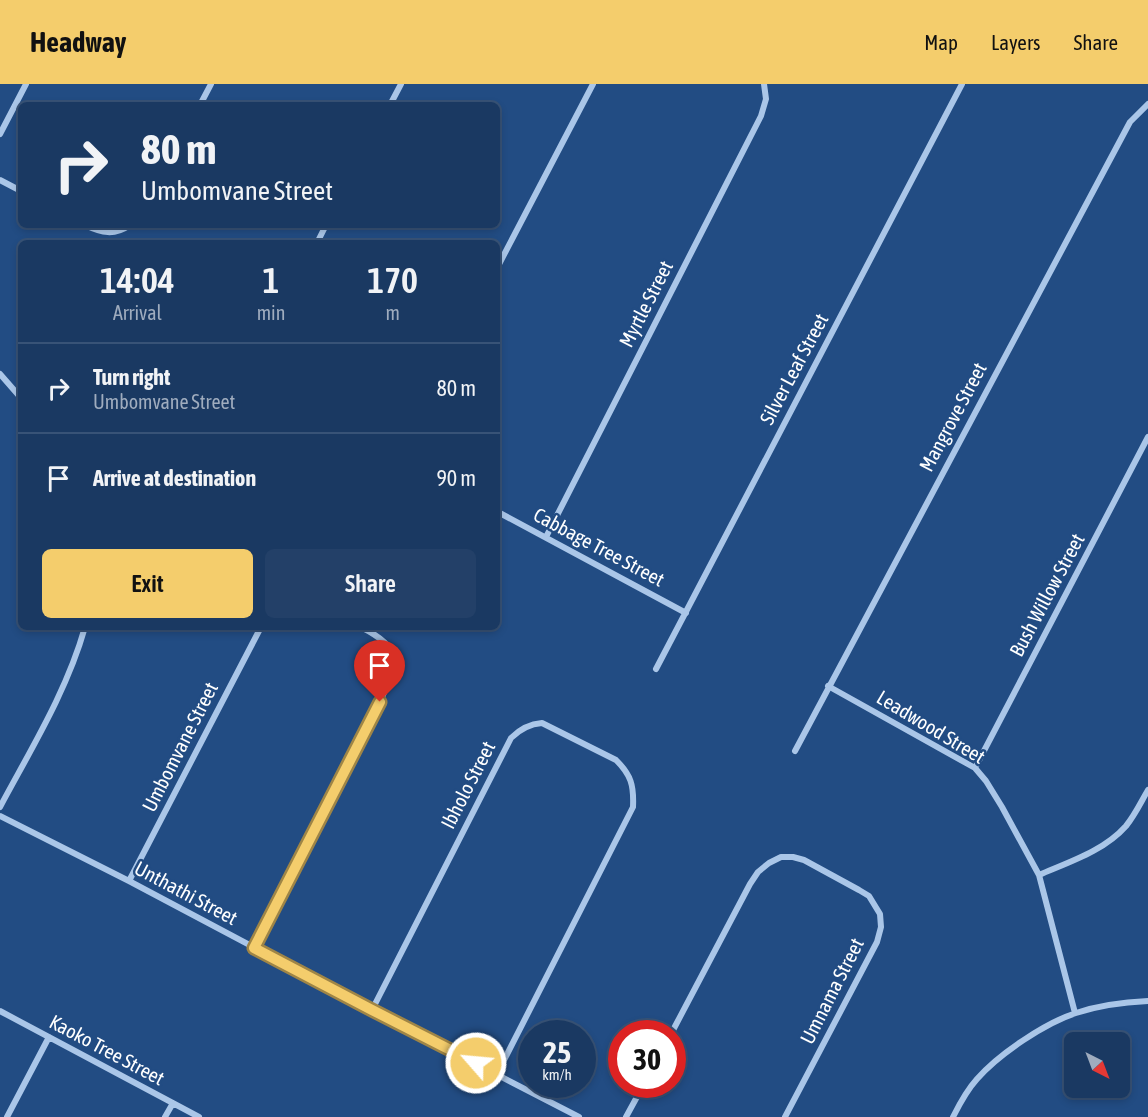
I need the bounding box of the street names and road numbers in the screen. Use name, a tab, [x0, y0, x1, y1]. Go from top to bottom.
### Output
street label: Myrtle Street	[614, 257, 677, 351]
street label: Silver Leaf Street	[755, 309, 832, 428]
street label: Mangrove Street	[914, 358, 991, 475]
street label: Cabbage Tree Street	[530, 502, 669, 591]
street label: Bush Willow Street	[1005, 529, 1089, 660]
street label: Umbomvane Street	[137, 678, 222, 815]
street label: Leadwood Street	[873, 685, 990, 768]
street label: Ibholo Street	[436, 737, 499, 832]
street label: Unthathi Street	[131, 856, 242, 929]
street label: Umnama Street	[795, 934, 868, 1047]
street label: Kaoko Tree Street	[46, 1010, 169, 1090]

